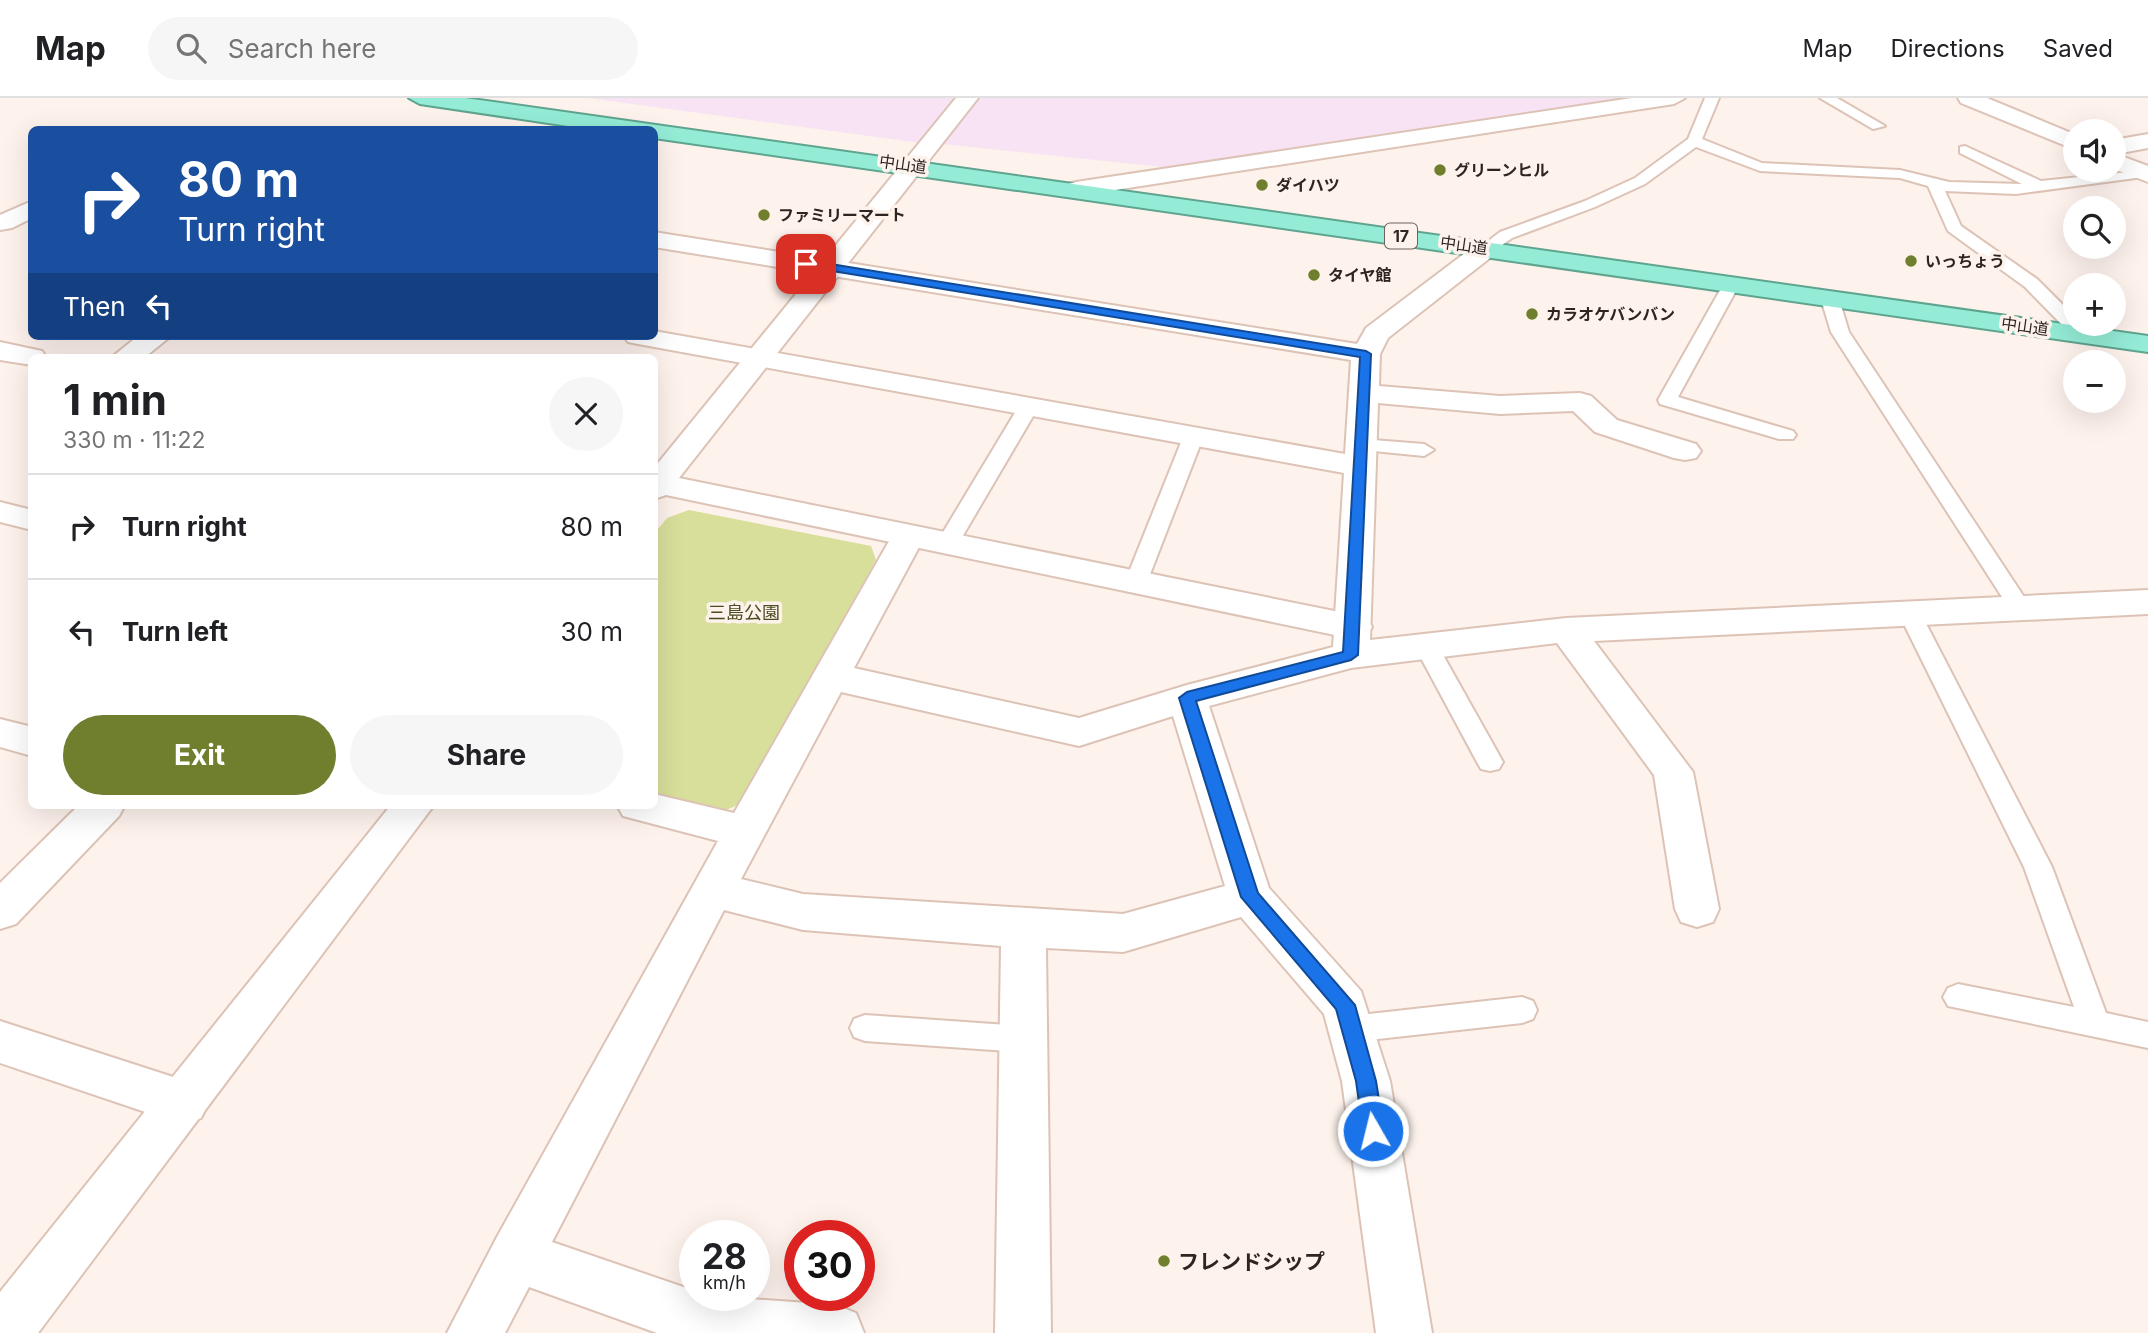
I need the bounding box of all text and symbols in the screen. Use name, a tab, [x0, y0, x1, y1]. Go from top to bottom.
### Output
search box	[148, 17, 638, 80]
text: Map	[35, 28, 106, 68]
icon: search	[172, 29, 210, 67]
text: Search here	[228, 33, 376, 64]
text: Map	[1803, 34, 1852, 63]
text: Directions	[1890, 34, 2005, 63]
text: Saved	[2043, 34, 2113, 63]
map controls	[2063, 119, 2126, 413]
button: sound	[2063, 119, 2126, 182]
text: 80 m	[178, 150, 299, 209]
street label: 中山道	[878, 151, 928, 177]
icon: right	[63, 154, 154, 245]
place label: グリーンヒル	[1454, 160, 1549, 180]
marker: グリーンヒル	[1432, 162, 1448, 178]
place label: ダイハツ	[1276, 175, 1340, 195]
marker: ダイハツ	[1254, 177, 1270, 193]
button: search	[2063, 196, 2126, 259]
place label: ファミリーマート	[778, 205, 906, 225]
marker: ファミリーマート	[756, 207, 772, 223]
text: Turn right	[178, 210, 325, 249]
road number: 17	[1385, 224, 1417, 248]
street label: 中山道	[1439, 232, 1489, 258]
pin	[776, 234, 836, 294]
icon: arrive	[787, 245, 825, 283]
place label: いっちょう	[1925, 251, 2005, 271]
marker: いっちょう	[1903, 253, 1919, 269]
place label: タイヤ館	[1328, 265, 1392, 285]
marker: タイヤ館	[1306, 267, 1322, 283]
button: +	[2063, 273, 2126, 336]
icon: left	[140, 287, 178, 325]
text: Then	[63, 291, 126, 322]
place label: カラオケバンバン	[1546, 304, 1675, 324]
marker: カラオケバンバン	[1524, 306, 1540, 322]
street label: 中山道	[2000, 313, 2050, 339]
button: −	[2063, 350, 2126, 413]
text: 1 min	[63, 374, 167, 425]
button: close	[549, 377, 623, 451]
text: 330 m · 11:22	[63, 426, 206, 454]
icon: right	[63, 508, 101, 546]
text: Turn right	[122, 511, 247, 542]
text: 80 m	[560, 511, 623, 542]
park label: 三島公園	[708, 602, 780, 623]
icon: left	[63, 613, 101, 651]
text: Turn left	[122, 616, 228, 647]
text: 30 m	[560, 616, 623, 647]
button: Exit	[63, 715, 336, 795]
button: Share	[350, 715, 623, 795]
position arrow	[1336, 1094, 1410, 1168]
speed limit sign: 30	[784, 1220, 875, 1311]
text: 28	[702, 1235, 747, 1277]
place label: フレンドシップ	[1178, 1249, 1325, 1274]
marker: フレンドシップ	[1156, 1253, 1172, 1269]
text: km/h	[703, 1272, 746, 1293]

